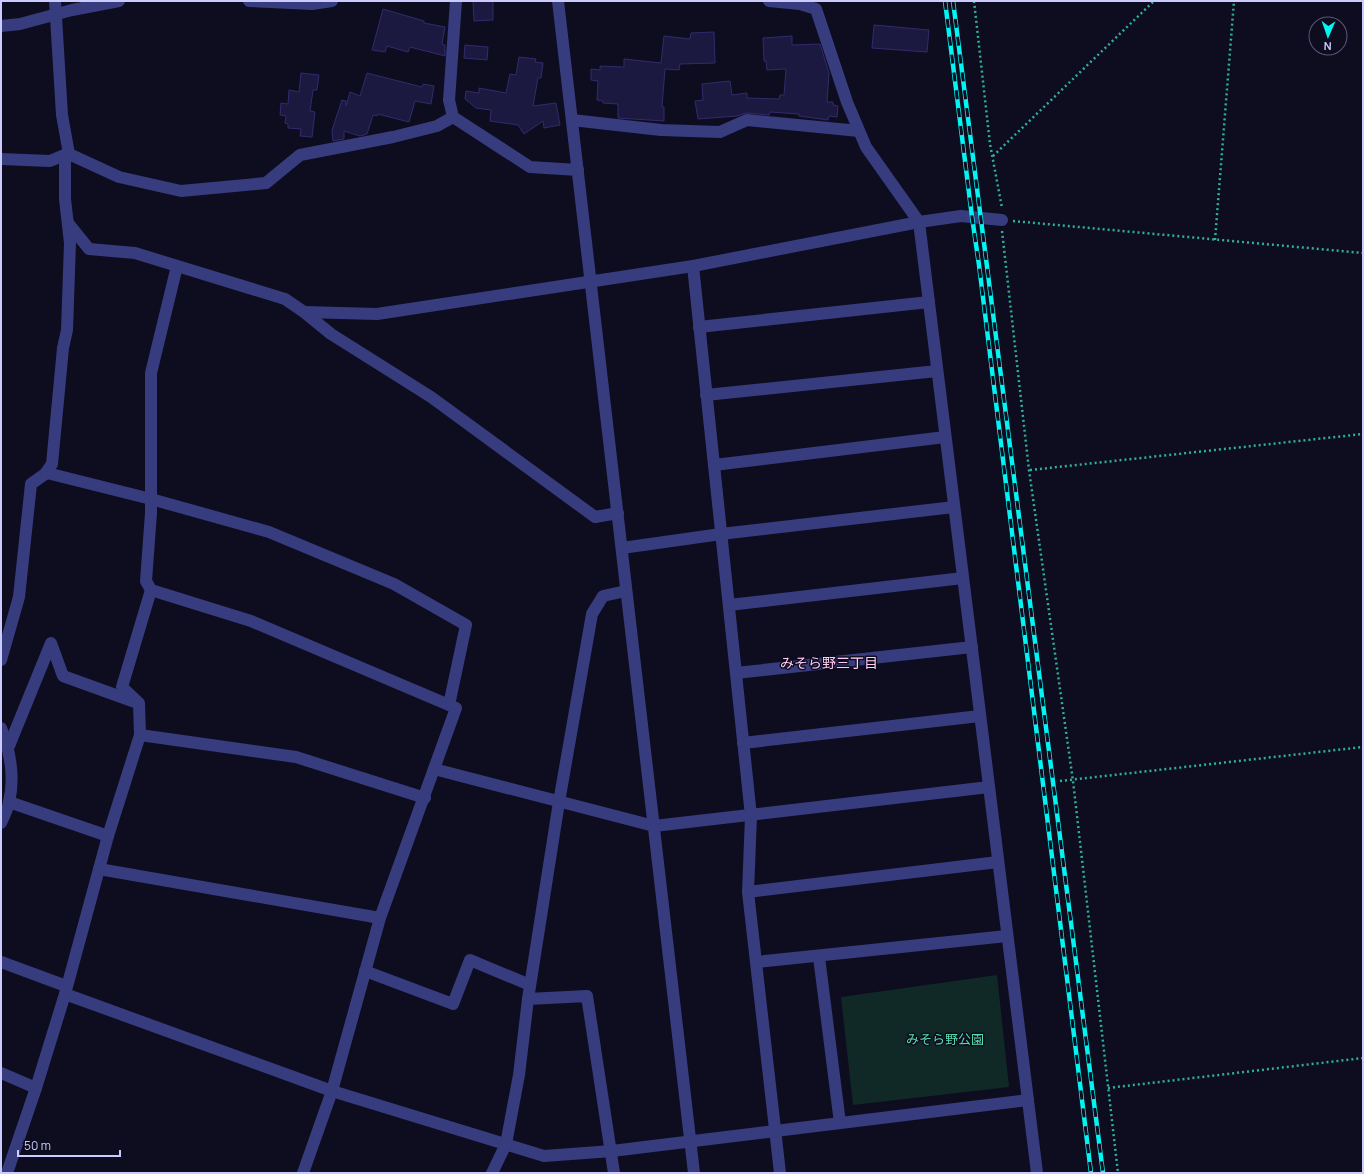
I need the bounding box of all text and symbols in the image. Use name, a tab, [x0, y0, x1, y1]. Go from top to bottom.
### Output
north arrow	[1308, 16, 1348, 56]
text: N	[1323, 39, 1332, 54]
district label: みそら野三丁目	[780, 653, 878, 672]
park label: みそら野公園	[906, 1030, 984, 1048]
scale bar	[18, 1132, 120, 1158]
text: 50 m	[24, 1137, 51, 1154]

